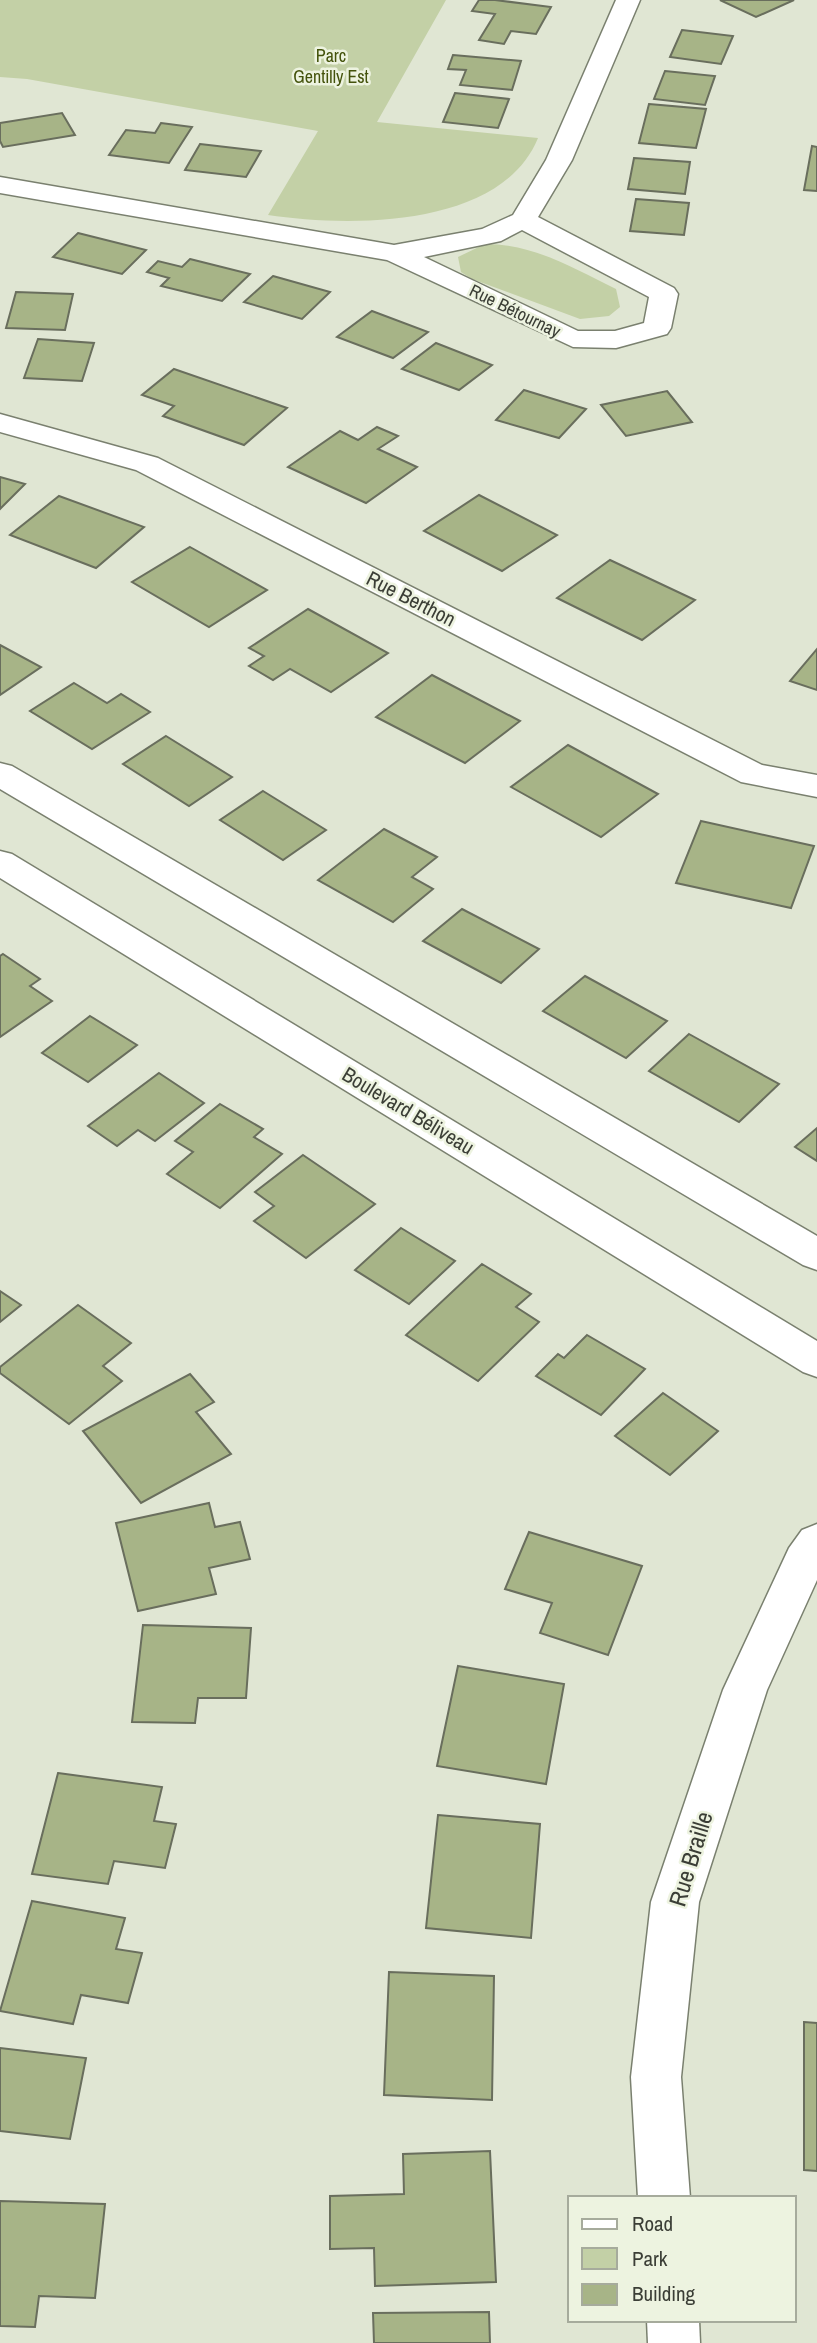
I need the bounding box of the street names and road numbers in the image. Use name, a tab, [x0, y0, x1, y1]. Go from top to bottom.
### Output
street label: Rue Bétournay	[465, 278, 565, 344]
street label: Rue Berthon	[362, 564, 461, 633]
street label: Boulevard Béliveau	[337, 1060, 480, 1161]
street label: Rue Braille	[661, 1807, 720, 1910]

